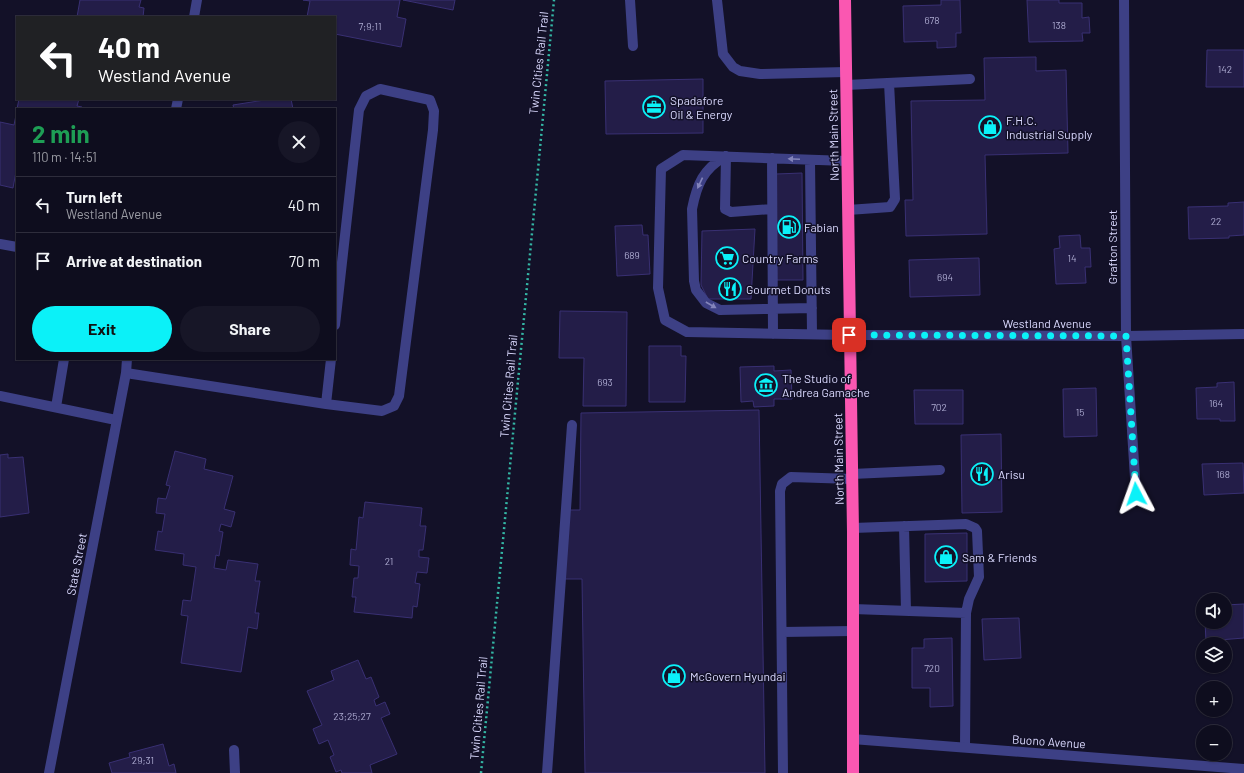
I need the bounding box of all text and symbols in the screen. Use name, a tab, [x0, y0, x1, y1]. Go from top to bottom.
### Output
street label: Twin Cities Rail Trail	[526, 11, 550, 115]
house number: 678	[924, 14, 940, 26]
house number: 138	[1052, 19, 1066, 31]
house number: 7;9;11	[358, 20, 382, 32]
text: 40 m	[98, 30, 160, 64]
icon: left	[32, 32, 84, 84]
house number: 142	[1218, 63, 1232, 75]
text: Westland Avenue	[98, 64, 231, 86]
street label: North Main Street	[825, 89, 841, 181]
place label: Spadafore Oil & Energy	[670, 93, 733, 121]
office icon: Spadafore Oil & Energy	[641, 94, 667, 120]
place label: F.H.C. Industrial Supply	[1006, 113, 1093, 141]
shop icon: F.H.C. Industrial Supply	[977, 114, 1003, 140]
text: 2 min	[32, 119, 90, 148]
button: close	[278, 121, 320, 163]
text: 110 m · 14:51	[32, 149, 97, 165]
one-way arrow	[788, 156, 800, 163]
one-way arrow	[697, 178, 703, 189]
text: Turn left	[66, 188, 122, 206]
icon: left	[32, 194, 54, 216]
text: 40 m	[288, 196, 320, 214]
text: Westland Avenue	[66, 206, 162, 222]
street label: Grafton Street	[1105, 210, 1119, 284]
fuel station icon: Fabian	[776, 214, 802, 240]
house number: 22	[1211, 215, 1221, 227]
place label: Fabian	[804, 220, 839, 234]
supermarket icon: Country Farms	[714, 245, 740, 271]
house number: 689	[624, 249, 640, 261]
icon: arrive	[32, 250, 54, 272]
place label: Country Farms	[742, 251, 819, 265]
text: Arrive at destination	[66, 252, 202, 270]
text: 70 m	[289, 252, 320, 270]
house number: 14	[1067, 252, 1077, 264]
house number: 694	[937, 271, 953, 283]
restaurant icon: Gourmet Donuts	[717, 276, 743, 302]
place label: Gourmet Donuts	[746, 282, 831, 296]
one-way arrow	[705, 302, 717, 309]
button: Exit	[32, 306, 172, 352]
button: Share	[180, 306, 320, 352]
street label: Westland Avenue	[1003, 316, 1091, 330]
pin	[832, 318, 866, 352]
icon: arrive	[838, 324, 860, 346]
street label: Twin Cities Rail Trail	[497, 334, 519, 438]
place label: The Studio of Andrea Gamache	[782, 371, 870, 399]
museum icon: The Studio of Andrea Gamache	[753, 372, 779, 398]
house number: 693	[597, 376, 613, 388]
house number: 164	[1209, 397, 1223, 409]
house number: 702	[931, 401, 947, 413]
house number: 15	[1076, 406, 1084, 418]
street label: North Main Street	[830, 413, 846, 505]
restaurant icon: Arisu	[969, 461, 995, 487]
place label: Arisu	[998, 467, 1025, 481]
house number: 168	[1216, 468, 1230, 480]
position arrow	[1115, 473, 1157, 515]
street label: State Street	[63, 532, 89, 596]
shop icon: Sam & Friends	[933, 544, 959, 570]
place label: Sam & Friends	[962, 550, 1037, 564]
house number: 21	[385, 555, 393, 567]
map controls	[1196, 593, 1232, 761]
button: sound	[1196, 593, 1232, 629]
button: layers	[1196, 637, 1232, 673]
street label: Twin Cities Rail Trail	[467, 656, 489, 760]
house number: 720	[924, 662, 940, 674]
shop icon: McGovern Hyundai	[661, 663, 687, 689]
place label: McGovern Hyundai	[690, 669, 786, 683]
button: +	[1196, 681, 1232, 717]
house number: 23;25;27	[333, 710, 371, 722]
button: −	[1196, 725, 1232, 761]
street label: Buono Avenue	[1012, 731, 1086, 751]
house number: 29;31	[132, 754, 154, 766]

